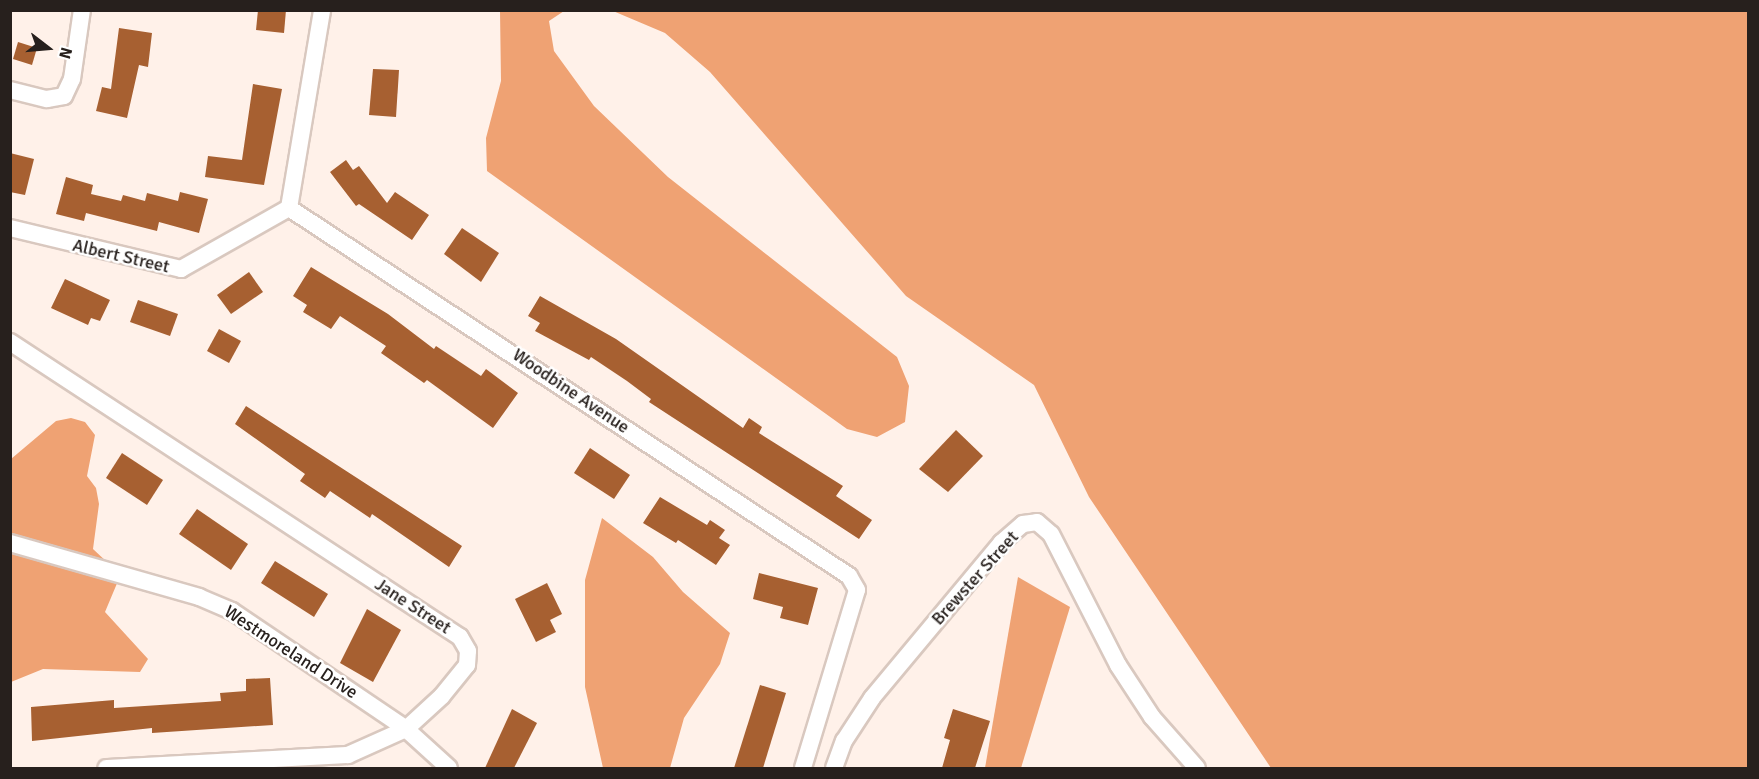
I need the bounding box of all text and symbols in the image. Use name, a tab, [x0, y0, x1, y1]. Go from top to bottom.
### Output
north arrow	[18, 18, 78, 78]
text: N	[54, 45, 76, 61]
street label: Albert Street	[70, 234, 172, 278]
street label: Woodbine Avenue	[508, 344, 634, 438]
street label: Brewster Street	[927, 526, 1023, 630]
street label: Jane Street	[371, 573, 455, 639]
street label: Westmoreland Drive	[220, 601, 362, 703]

